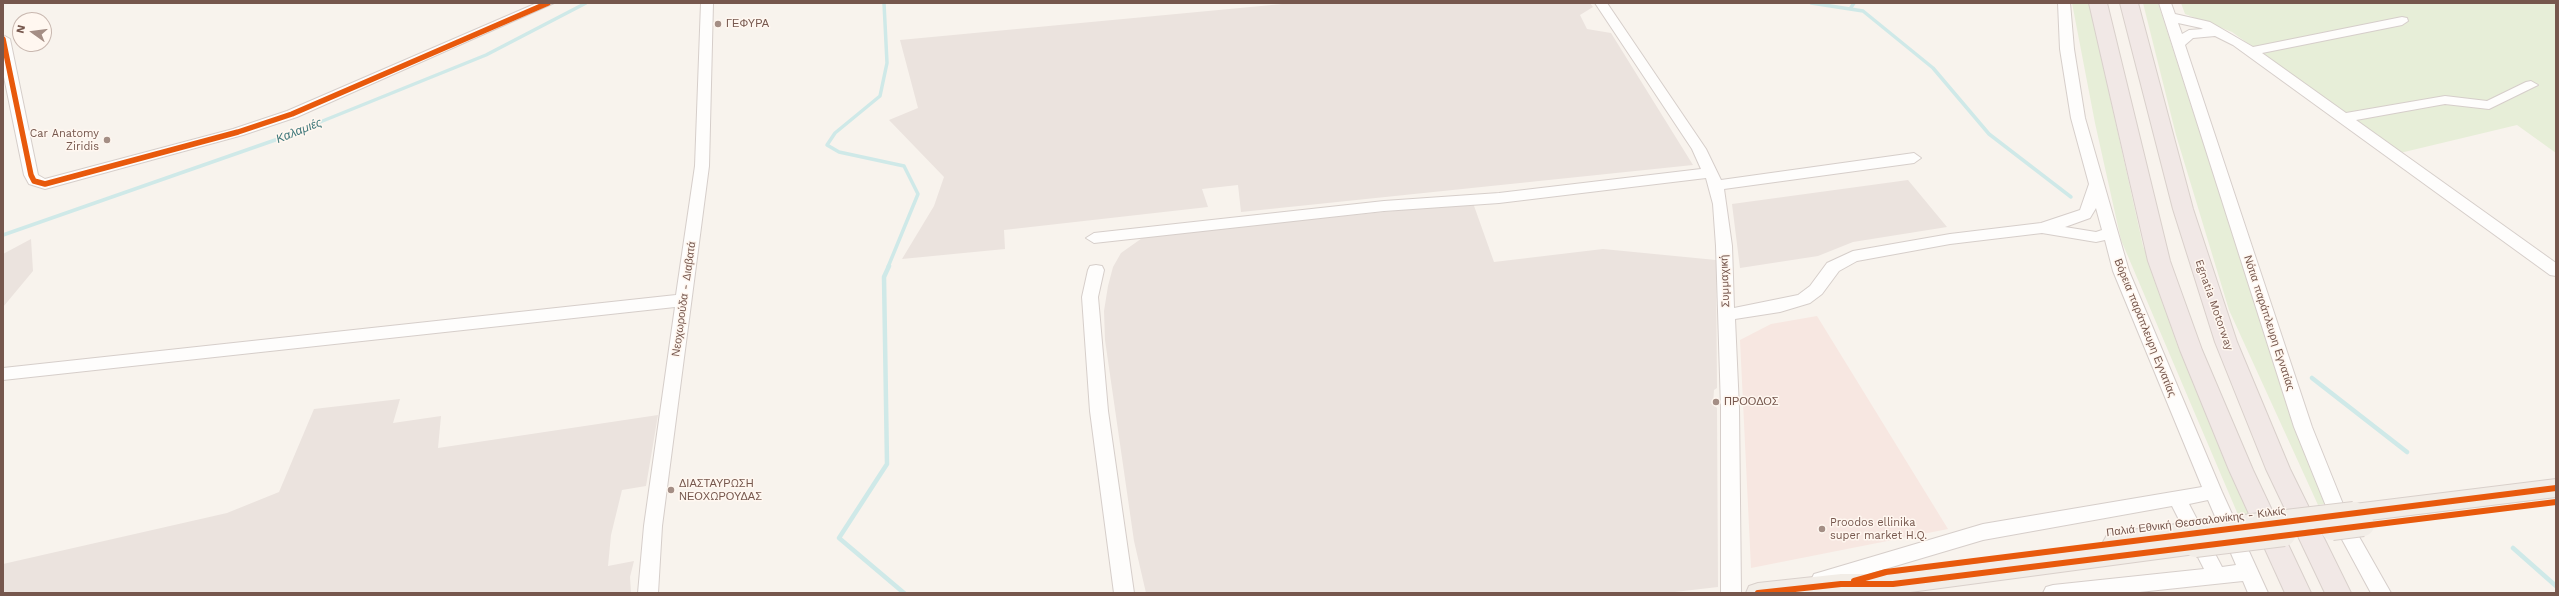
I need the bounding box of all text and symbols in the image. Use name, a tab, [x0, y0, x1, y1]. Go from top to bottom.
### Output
north arrow	[12, 12, 52, 52]
place label: ΓΕΦΥΡΑ	[726, 17, 769, 31]
marker: ΓΕΦΥΡΑ	[713, 19, 723, 29]
text: N	[14, 24, 28, 35]
water label: Καλαμιές	[274, 115, 324, 147]
place label: Car Anatomy Ziridis	[30, 127, 99, 153]
marker: Car Anatomy Ziridis	[102, 135, 112, 145]
street label: Νεοχωρούδα - Διαβατά	[669, 241, 699, 357]
street label: Συμμαχική	[1717, 254, 1733, 308]
street label: Νότια παράπλευρη Εγνατίας	[2241, 254, 2297, 392]
street label: Βόρεια παράπλευρη Εγνατίας	[2111, 257, 2179, 399]
street label: Egnatia Motorway	[2192, 258, 2236, 352]
place label: ΠΡΟΟΔΟΣ	[1724, 395, 1779, 409]
marker: ΠΡΟΟΔΟΣ	[1711, 397, 1721, 407]
place label: ΔΙΑΣΤΑΥΡΩΣΗ ΝΕΟΧΩΡΟΥΔΑΣ	[679, 477, 762, 503]
marker: ΔΙΑΣΤΑΥΡΩΣΗ ΝΕΟΧΩΡΟΥΔΑΣ	[666, 485, 676, 495]
street label: Παλιά Εθνική Θεσσαλονίκης - Κιλκίς	[2106, 504, 2286, 540]
place label: Proodos ellinika super market H.Q.	[1830, 516, 1927, 542]
marker: Proodos ellinika super market H.Q.	[1817, 524, 1827, 534]

